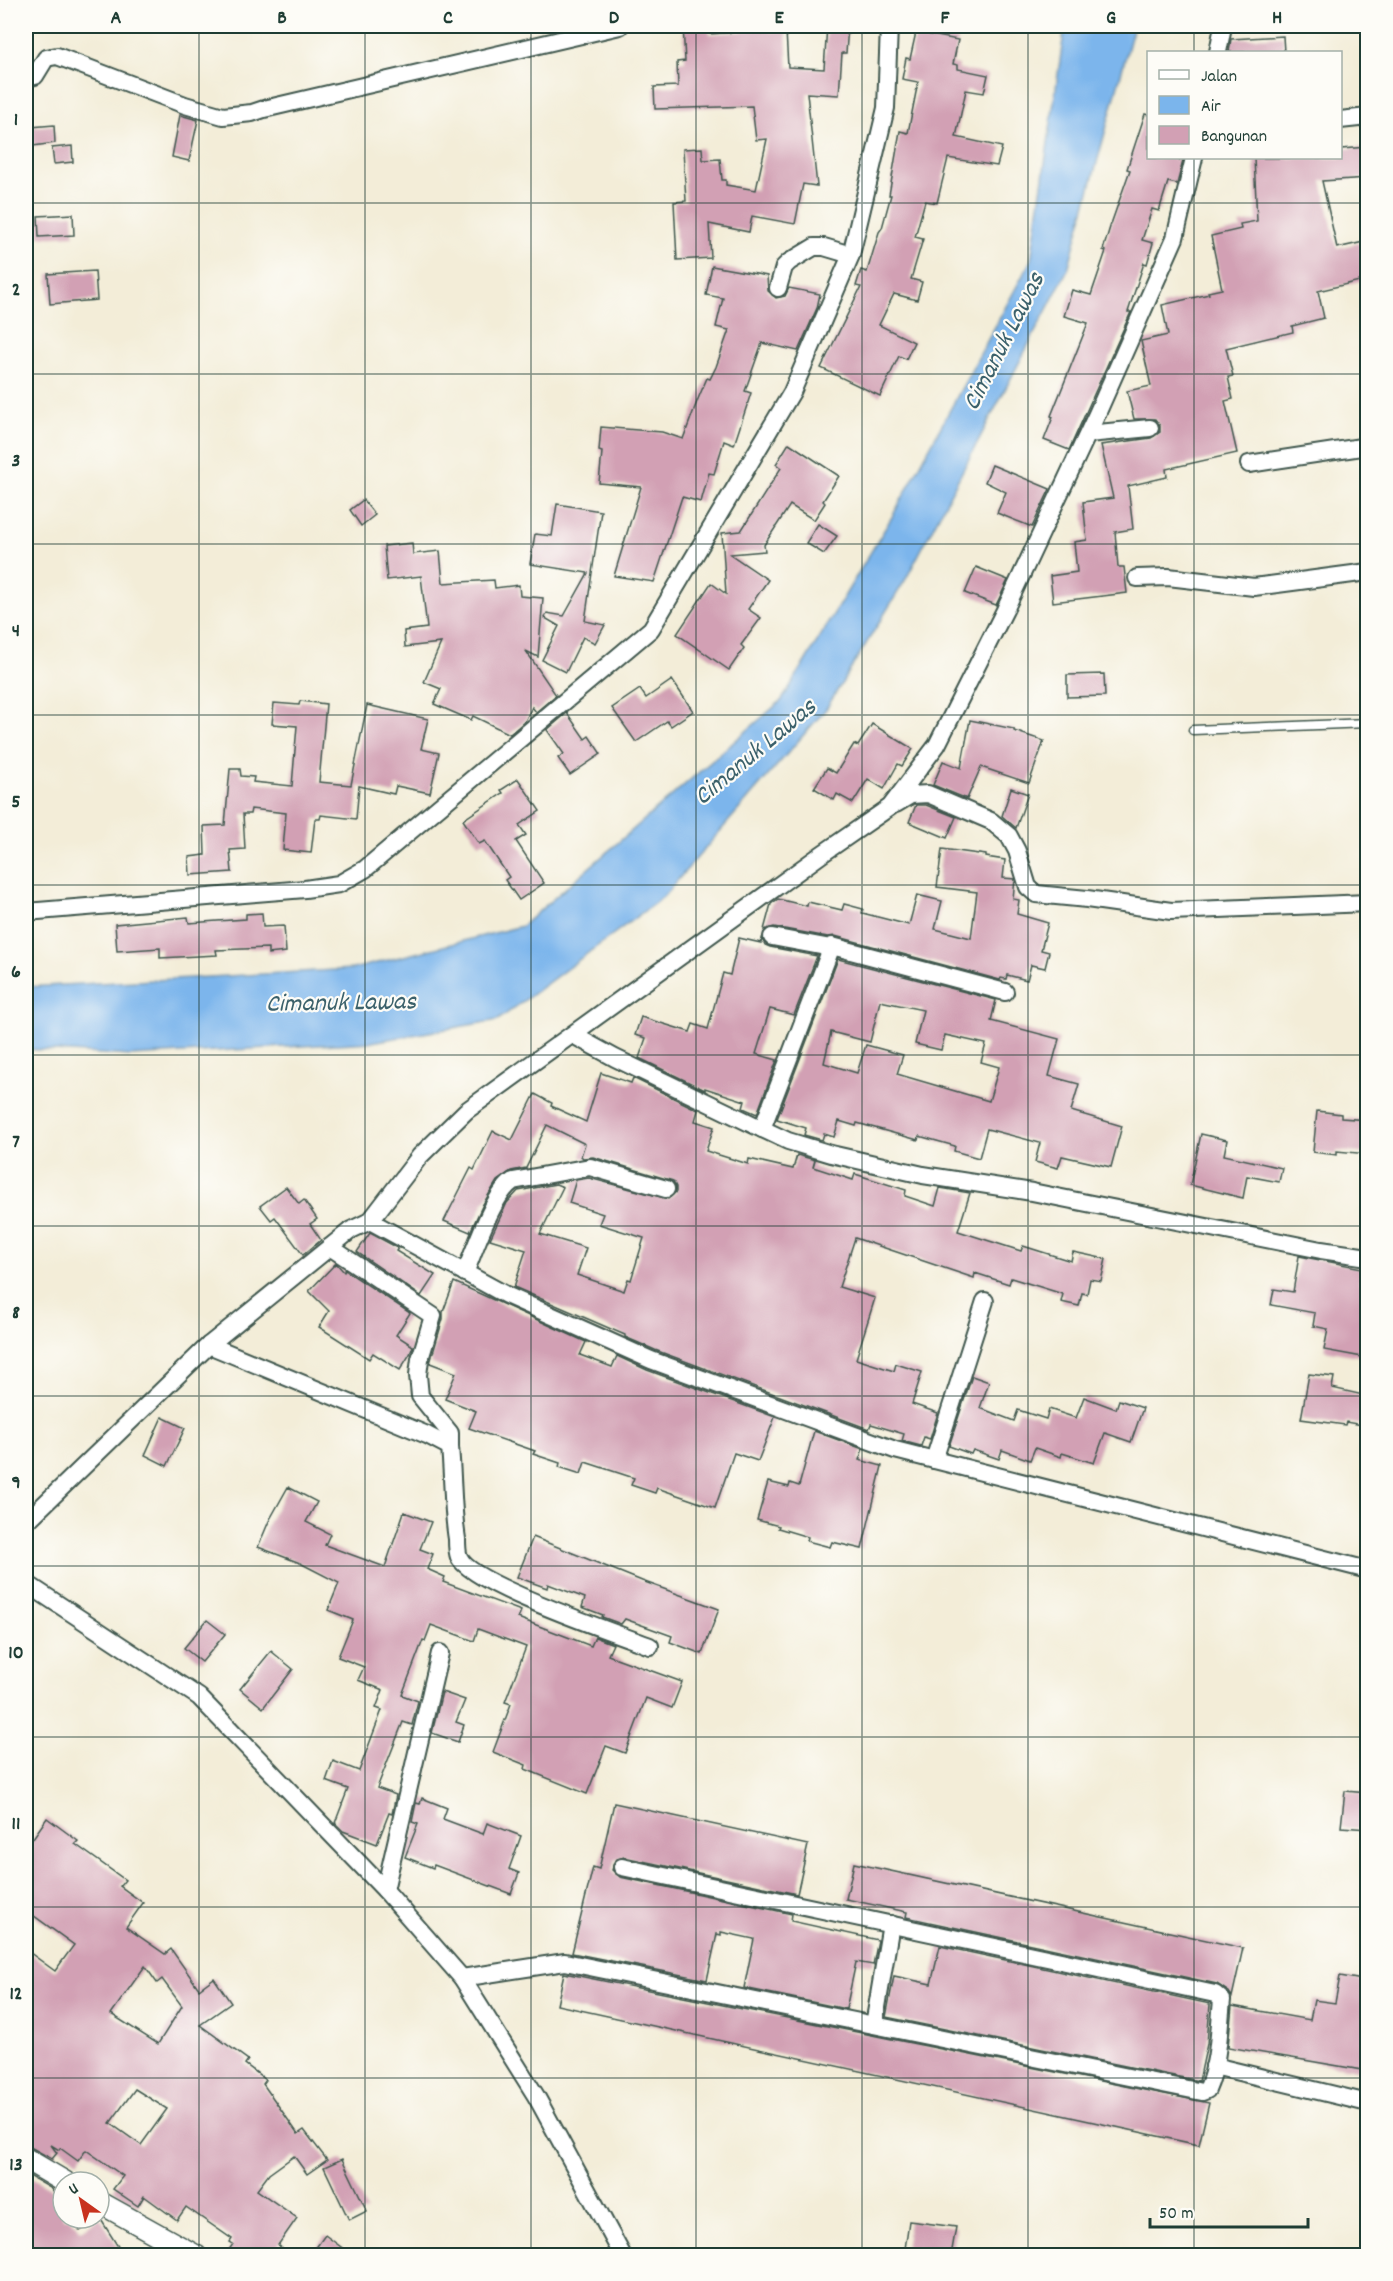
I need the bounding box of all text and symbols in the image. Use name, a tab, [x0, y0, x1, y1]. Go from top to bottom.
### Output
text: A	[111, 5, 122, 33]
text: B	[277, 5, 287, 33]
text: C	[443, 5, 453, 33]
text: D	[609, 5, 620, 33]
text: E	[774, 5, 784, 33]
text: F	[941, 5, 951, 33]
text: G	[1106, 5, 1116, 33]
text: H	[1272, 5, 1282, 33]
legend	[1147, 51, 1342, 159]
text: Jalan	[1201, 65, 1237, 90]
text: Air	[1201, 95, 1221, 120]
text: 1	[14, 107, 18, 135]
text: Bangunan	[1201, 125, 1267, 150]
water label: Cimanuk Lawas	[954, 266, 1056, 417]
text: 2	[12, 277, 20, 305]
text: 3	[12, 448, 20, 476]
text: 4	[12, 618, 20, 646]
water label: Cimanuk Lawas	[687, 690, 826, 815]
text: 5	[11, 789, 21, 817]
text: 6	[11, 959, 21, 987]
water label: Cimanuk Lawas	[266, 984, 417, 1024]
text: 7	[12, 1129, 20, 1157]
text: 8	[12, 1300, 20, 1328]
text: 9	[11, 1470, 21, 1498]
text: 10	[8, 1640, 24, 1668]
text: 11	[12, 1811, 20, 1839]
text: 12	[9, 1981, 23, 2009]
text: 13	[9, 2152, 23, 2180]
north arrow	[51, 2170, 111, 2230]
text: U	[64, 2178, 84, 2201]
scale bar	[1150, 2191, 1308, 2229]
text: 50 m	[1159, 2202, 1194, 2227]

